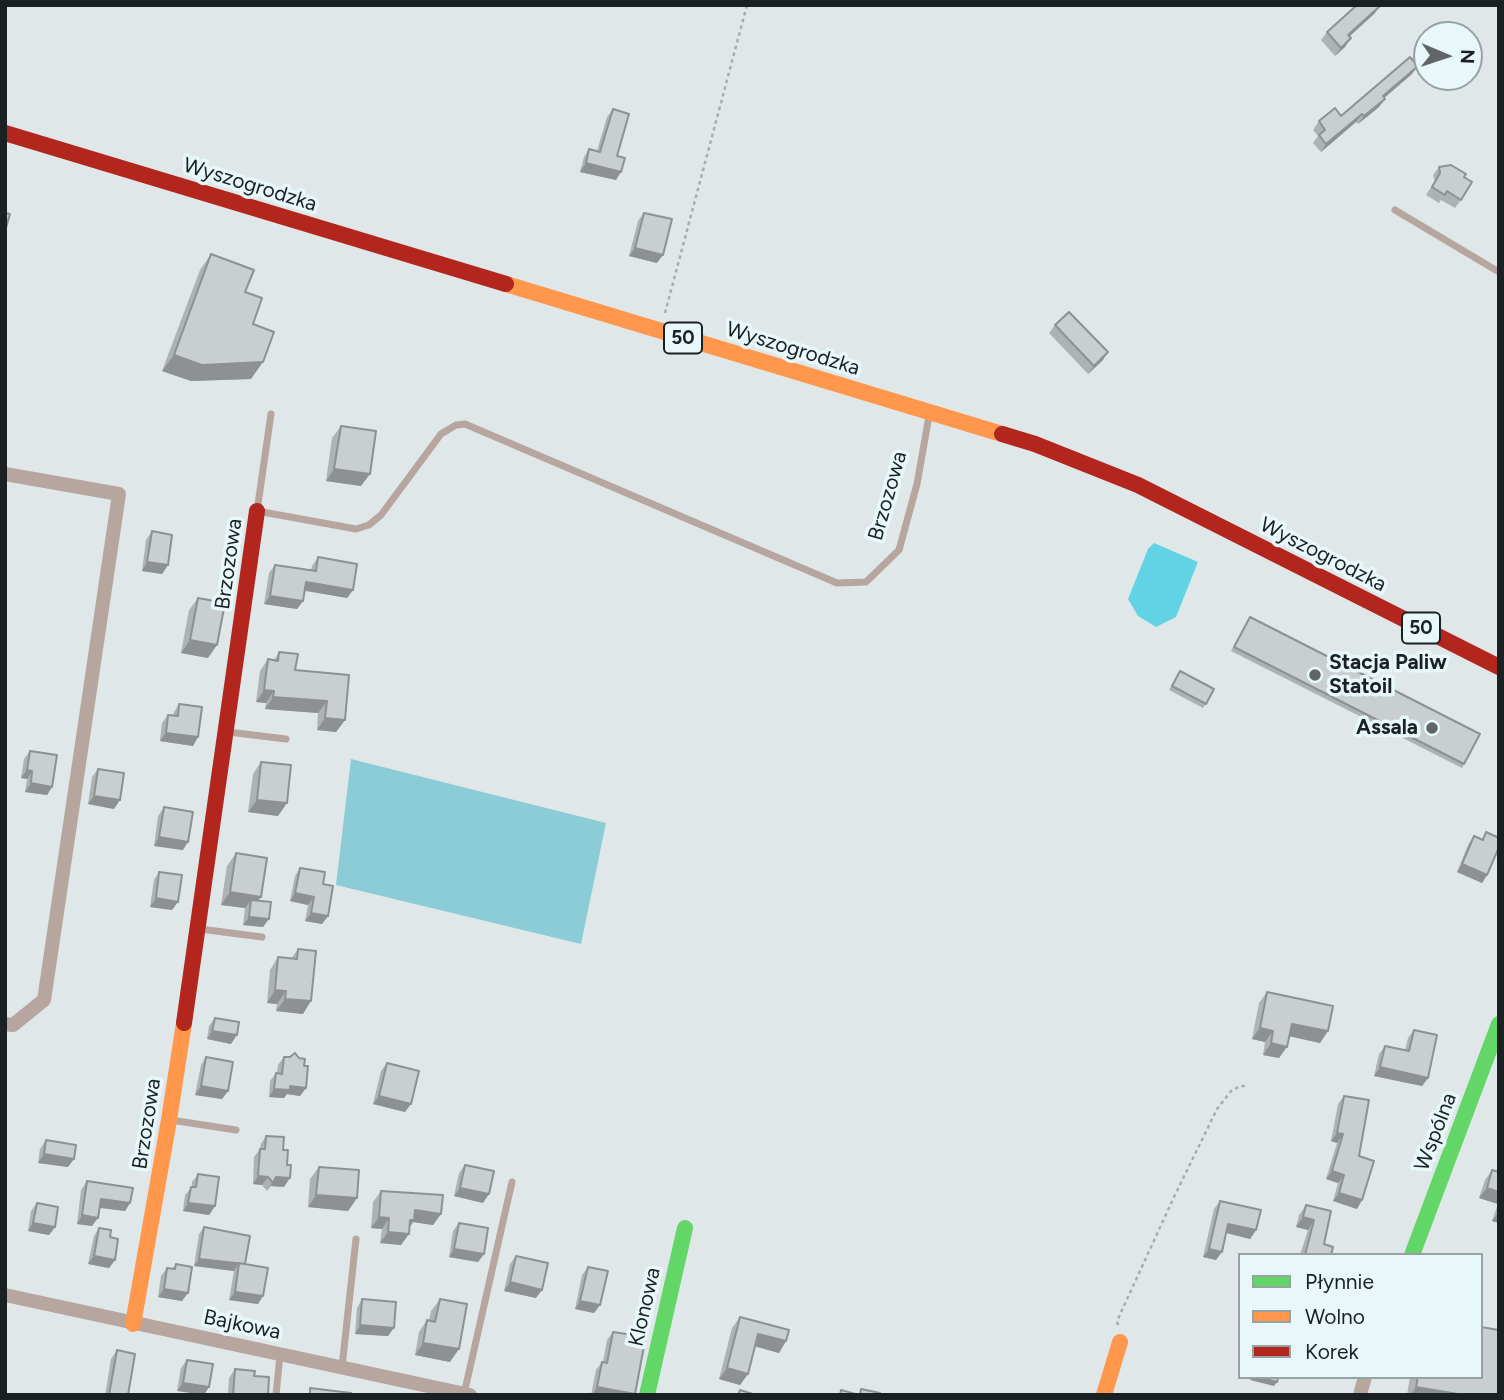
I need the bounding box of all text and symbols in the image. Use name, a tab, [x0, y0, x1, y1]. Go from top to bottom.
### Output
north arrow	[1413, 21, 1483, 91]
text: N	[1456, 49, 1479, 64]
street label: Wyszogrodzka	[180, 153, 320, 217]
street label: Wyszogrodzka	[723, 317, 863, 381]
road number: 50	[664, 322, 702, 354]
street label: Brzozowa	[863, 449, 913, 543]
street label: Wyszogrodzka	[1256, 512, 1390, 598]
street label: Brzozowa	[210, 517, 248, 611]
road number: 50	[1402, 612, 1440, 643]
place label: Stacja Paliw Statoil	[1329, 650, 1447, 700]
marker: Stacja Paliw Statoil	[1307, 667, 1323, 683]
place label: Assala	[1356, 715, 1418, 741]
marker: Assala	[1424, 720, 1440, 736]
street label: Brzozowa	[127, 1077, 167, 1171]
street label: Wspólna	[1410, 1089, 1462, 1175]
legend	[1238, 1253, 1483, 1379]
street label: Klonowa	[624, 1265, 666, 1349]
text: Płynnie	[1305, 1269, 1374, 1294]
text: Wolno	[1305, 1304, 1365, 1329]
street label: Bajkowa	[201, 1305, 283, 1345]
text: Korek	[1305, 1339, 1359, 1364]

